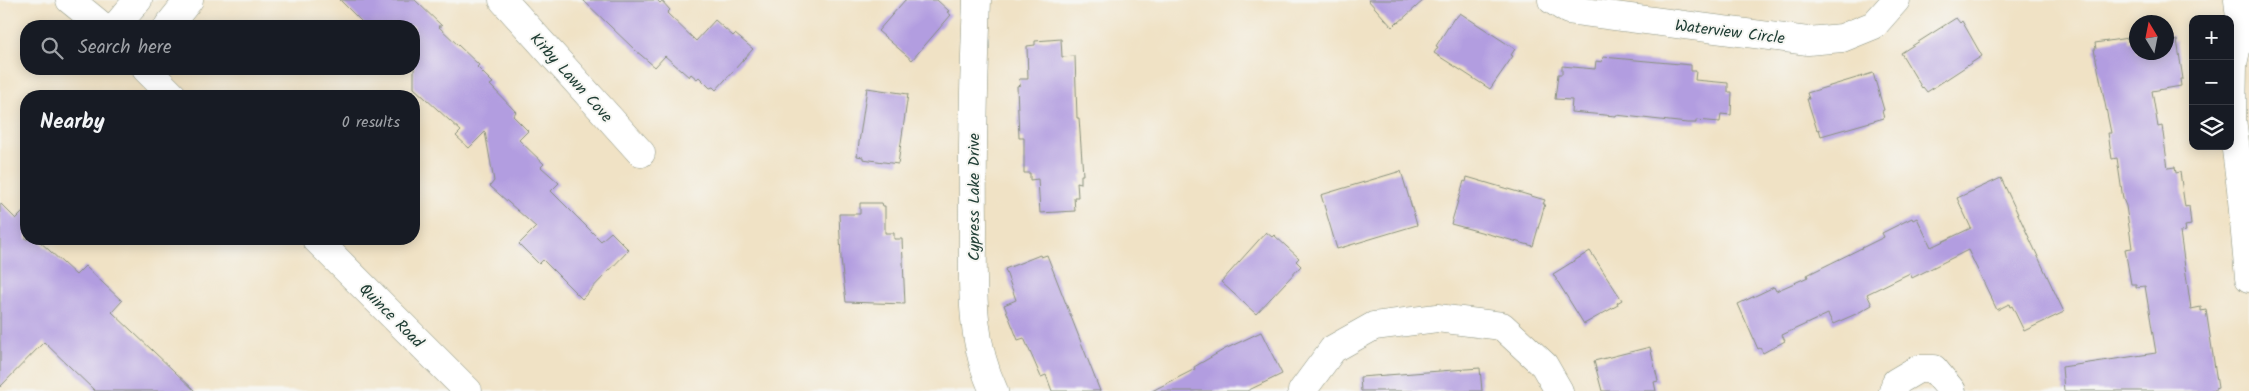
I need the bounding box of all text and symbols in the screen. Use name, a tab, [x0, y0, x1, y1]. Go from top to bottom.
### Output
street label: Waterview Circle	[1673, 13, 1786, 52]
north arrow	[2129, 15, 2174, 60]
map controls	[2189, 15, 2234, 150]
button: +	[2189, 15, 2234, 60]
search box	[20, 20, 420, 75]
street label: Kirby Lawn Cove	[524, 27, 618, 129]
text: Search here	[78, 33, 172, 63]
icon: search	[38, 34, 66, 62]
button: −	[2189, 60, 2234, 105]
button: layers	[2189, 105, 2234, 150]
text: Nearby	[40, 106, 105, 139]
text: 0 results	[342, 110, 400, 135]
street label: Cypress Lake Drive	[962, 133, 987, 261]
street label: Quince Road	[353, 278, 430, 355]

